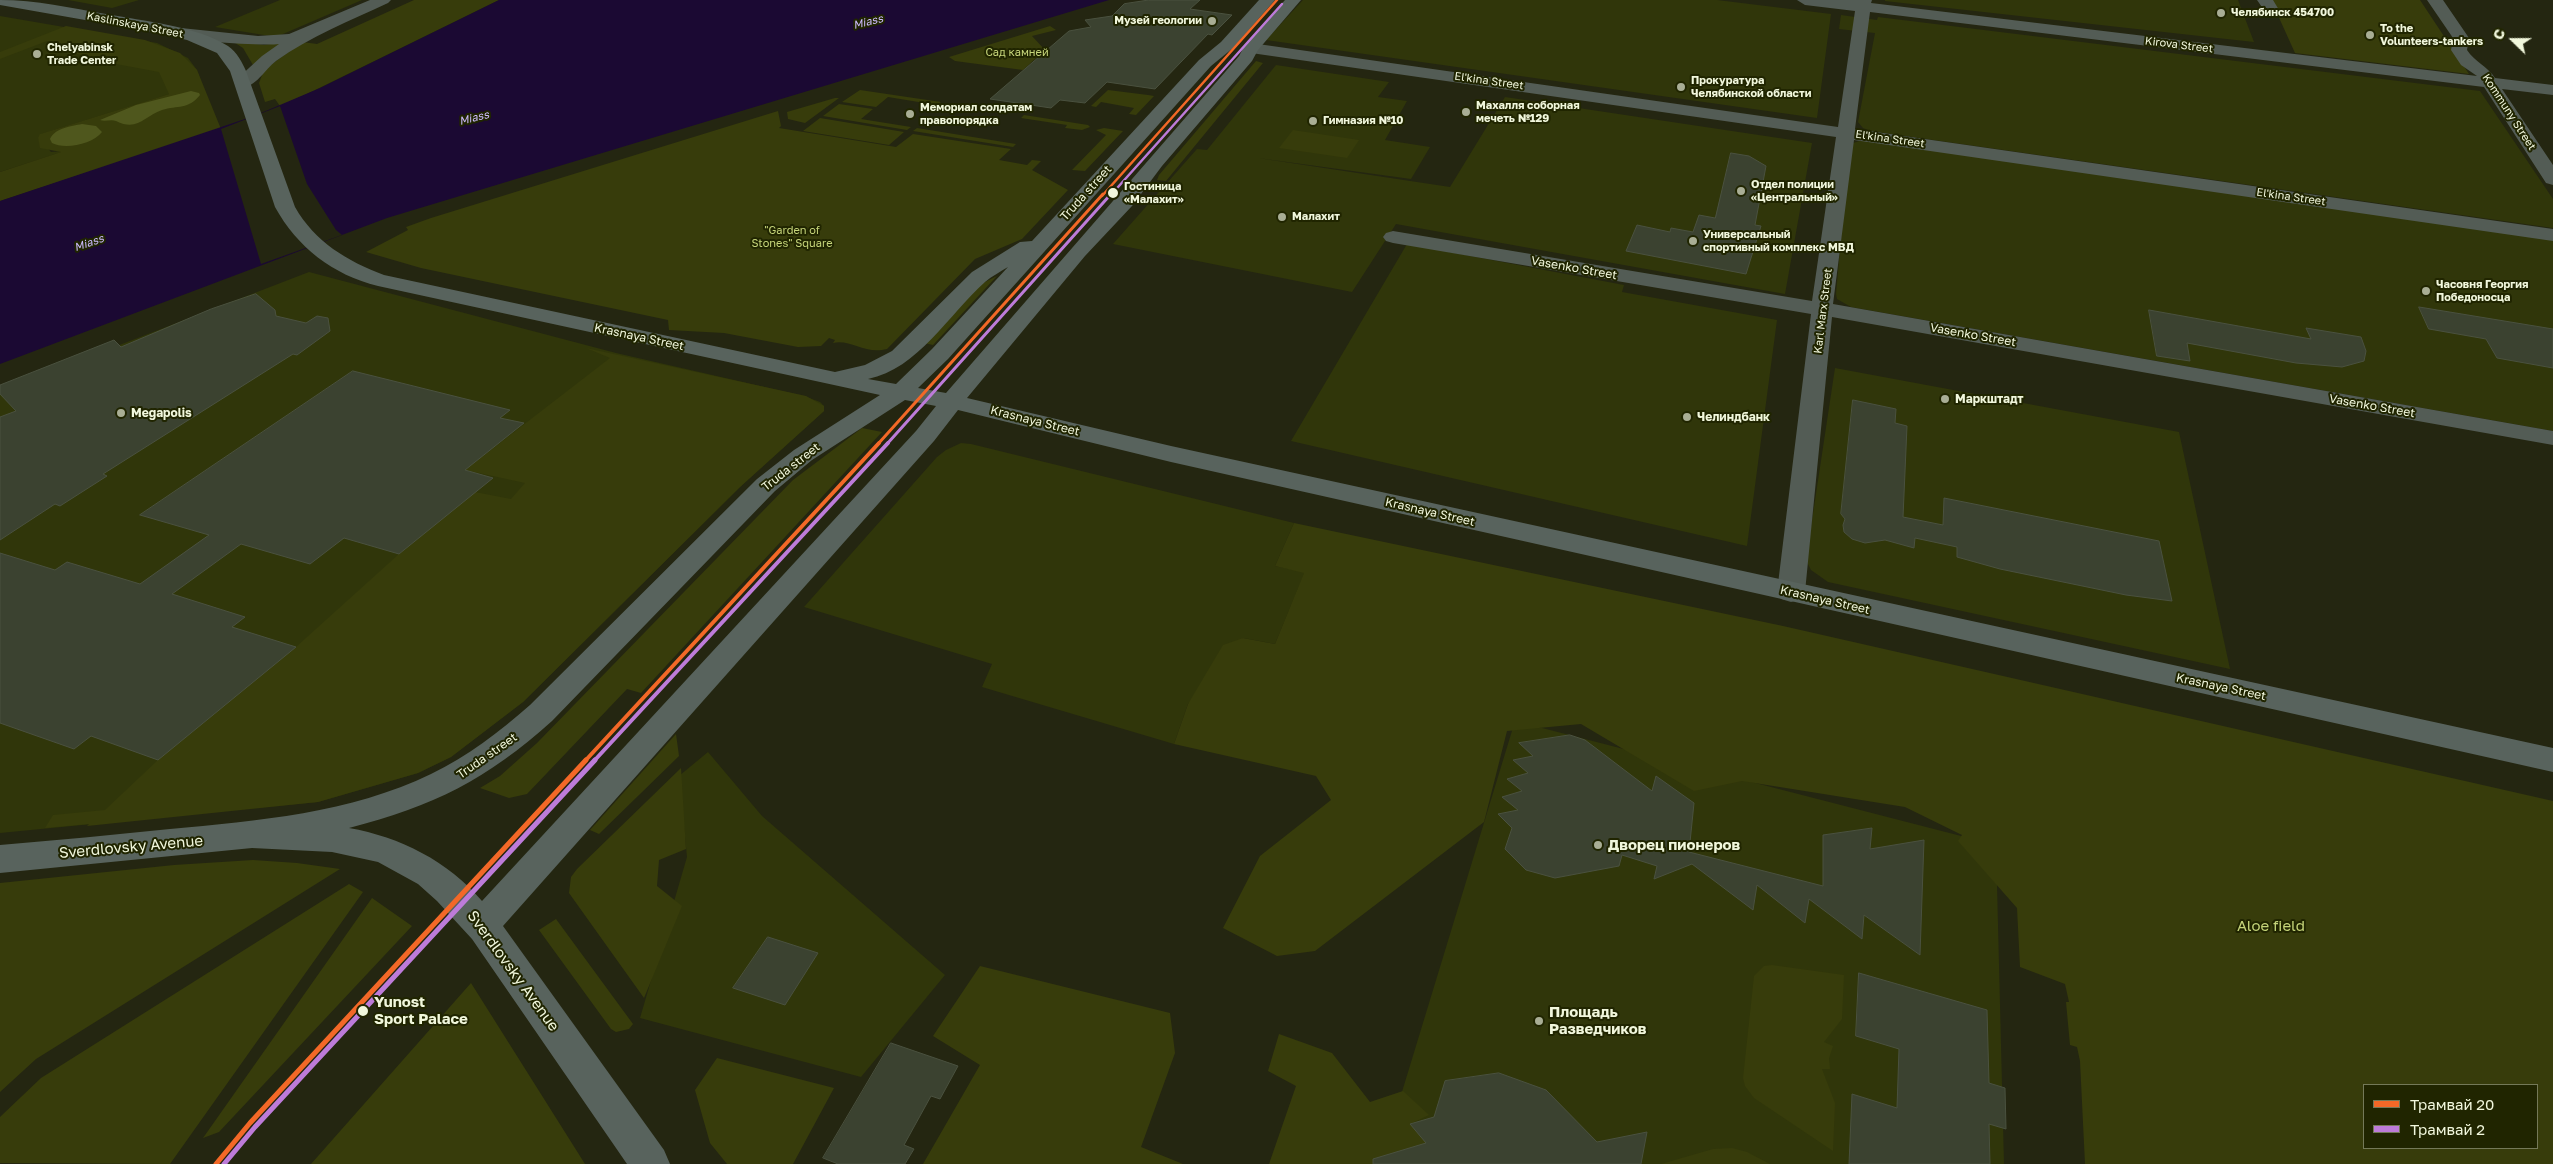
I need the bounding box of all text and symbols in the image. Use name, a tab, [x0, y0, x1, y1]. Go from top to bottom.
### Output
place label: Челябинск 454700	[2231, 6, 2334, 20]
marker: Челябинск 454700	[2215, 7, 2227, 19]
street label: Kaslinskaya Street	[86, 9, 184, 41]
water label: Miass	[852, 12, 884, 32]
place label: Музей геологии	[1114, 14, 1202, 28]
marker: Музей геологии	[1206, 15, 1218, 27]
north arrow	[2488, 15, 2538, 65]
place label: To the Volunteers-tankers	[2380, 22, 2483, 48]
text: С	[2489, 26, 2508, 42]
marker: To the Volunteers-tankers	[2364, 29, 2376, 41]
street label: Kirova Street	[2144, 34, 2214, 56]
place label: Chelyabinsk Trade Center	[47, 41, 116, 67]
park label: Сад камней	[985, 46, 1049, 60]
marker: Chelyabinsk Trade Center	[31, 48, 43, 60]
street label: El'kina Street	[1454, 70, 1524, 92]
street label: Kommuny Street	[2479, 71, 2539, 153]
place label: Прокуратура Челябинской области	[1691, 74, 1811, 100]
marker: Прокуратура Челябинской области	[1675, 81, 1687, 93]
place label: Махалля соборная мечеть №129	[1476, 99, 1580, 125]
place label: Мемориал солдатам правопорядка	[920, 101, 1032, 127]
marker: Махалля соборная мечеть №129	[1460, 106, 1472, 118]
water label: Miass	[458, 108, 490, 128]
marker: Мемориал солдатам правопорядка	[904, 108, 916, 120]
place label: Гимназия №10	[1323, 114, 1403, 128]
marker: Гимназия №10	[1307, 115, 1319, 127]
street label: El'kina Street	[1855, 128, 1925, 150]
street label: Truda street	[1057, 162, 1115, 224]
place label: Отдел полиции «Центральный»	[1751, 178, 1838, 204]
place label: Гостиница «Малахит»	[1124, 180, 1184, 206]
marker: Отдел полиции «Центральный»	[1735, 185, 1747, 197]
marker: Гостиница «Малахит»	[1106, 186, 1120, 200]
street label: El'kina Street	[2256, 186, 2326, 208]
place label: Малахит	[1292, 210, 1340, 224]
marker: Малахит	[1276, 211, 1288, 223]
park label: "Garden of Stones" Square	[751, 224, 833, 250]
place label: Универсальный спортивный комплекс МВД	[1703, 228, 1854, 254]
water label: Miass	[73, 232, 105, 254]
marker: Универсальный спортивный комплекс МВД	[1687, 235, 1699, 247]
street label: Vasenko Street	[1530, 253, 1618, 283]
street label: Karl Marx Street	[1811, 268, 1835, 354]
place label: Часовня Георгия Победоносца	[2436, 278, 2528, 304]
marker: Часовня Георгия Победоносца	[2420, 285, 2432, 297]
street label: Krasnaya Street	[593, 320, 685, 354]
street label: Vasenko Street	[1929, 320, 2017, 350]
street label: Vasenko Street	[2328, 391, 2416, 421]
place label: Маркштадт	[1955, 392, 2024, 406]
marker: Маркштадт	[1939, 393, 1951, 405]
street label: Krasnaya Street	[989, 403, 1081, 439]
place label: Megapolis	[131, 406, 192, 420]
marker: Megapolis	[115, 407, 127, 419]
place label: Челиндбанк	[1697, 410, 1770, 424]
marker: Челиндбанк	[1681, 411, 1693, 423]
street label: Truda street	[759, 440, 823, 494]
street label: Krasnaya Street	[1384, 495, 1476, 529]
street label: Krasnaya Street	[1779, 583, 1871, 617]
street label: Krasnaya Street	[2175, 670, 2267, 704]
street label: Truda street	[454, 730, 520, 782]
street label: Sverdlovsky Avenue	[58, 832, 204, 862]
place label: Дворец пионеров	[1608, 836, 1740, 854]
marker: Дворец пионеров	[1592, 839, 1604, 851]
street label: Sverdlovsky Avenue	[463, 907, 563, 1035]
park label: Aloe field	[2237, 917, 2305, 935]
place label: Yunost Sport Palace	[374, 993, 468, 1028]
place label: Площадь Разведчиков	[1549, 1003, 1647, 1038]
marker: Yunost Sport Palace	[356, 1004, 370, 1018]
marker: Площадь Разведчиков	[1533, 1015, 1545, 1027]
legend	[2363, 1084, 2538, 1149]
text: Трамвай 20	[2410, 1095, 2494, 1113]
text: Трамвай 2	[2410, 1120, 2485, 1138]

